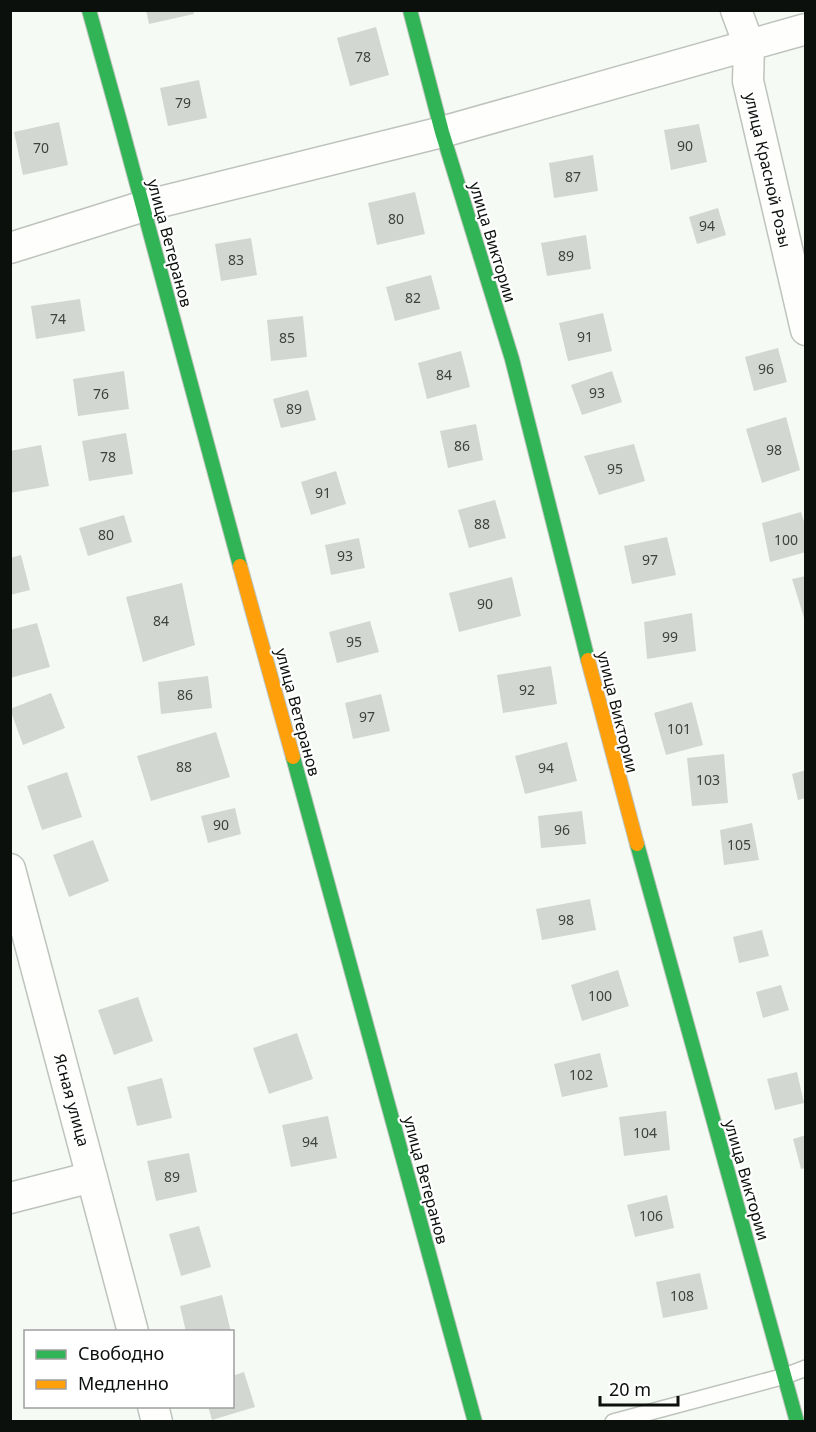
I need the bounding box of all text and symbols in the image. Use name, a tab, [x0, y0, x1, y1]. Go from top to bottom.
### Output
house number: 78	[355, 47, 371, 66]
street label: улица Красной Розы	[739, 90, 797, 250]
house number: 79	[175, 93, 191, 112]
house number: 90	[677, 136, 693, 155]
house number: 70	[33, 138, 49, 157]
house number: 87	[565, 167, 581, 186]
street label: улица Ветеранов	[142, 177, 198, 309]
street label: улица Виктории	[464, 179, 522, 305]
house number: 80	[388, 209, 404, 228]
house number: 94	[699, 216, 715, 235]
house number: 89	[558, 246, 574, 265]
house number: 83	[228, 250, 244, 269]
house number: 82	[405, 288, 421, 307]
house number: 74	[50, 309, 66, 328]
house number: 91	[577, 327, 593, 346]
house number: 85	[279, 328, 295, 347]
house number: 96	[758, 359, 774, 378]
house number: 84	[436, 365, 452, 384]
house number: 93	[589, 383, 605, 402]
house number: 76	[93, 384, 109, 403]
house number: 89	[286, 399, 302, 418]
house number: 86	[454, 436, 470, 455]
house number: 98	[766, 440, 782, 459]
house number: 78	[100, 447, 116, 466]
house number: 95	[607, 459, 623, 478]
house number: 91	[315, 483, 331, 502]
house number: 88	[474, 514, 490, 533]
house number: 80	[98, 525, 114, 544]
house number: 100	[774, 530, 798, 549]
house number: 93	[337, 546, 353, 565]
house number: 97	[642, 550, 658, 569]
house number: 90	[477, 594, 493, 613]
house number: 84	[153, 611, 169, 630]
house number: 99	[662, 627, 678, 646]
house number: 95	[346, 632, 362, 651]
street label: улица Ветеранов	[270, 646, 326, 778]
street label: улица Виктории	[592, 649, 644, 775]
house number: 92	[519, 680, 535, 699]
house number: 86	[177, 685, 193, 704]
house number: 97	[359, 707, 375, 726]
house number: 101	[667, 719, 691, 738]
house number: 88	[176, 757, 192, 776]
house number: 94	[538, 758, 554, 777]
house number: 103	[696, 770, 720, 789]
house number: 90	[213, 815, 229, 834]
house number: 96	[554, 820, 570, 839]
house number: 105	[727, 835, 751, 854]
house number: 98	[558, 910, 574, 929]
house number: 100	[588, 986, 612, 1005]
street label: Ясная улица	[49, 1051, 95, 1149]
house number: 102	[569, 1065, 593, 1084]
street label: улица Ветеранов	[398, 1114, 454, 1246]
street label: улица Виктории	[719, 1117, 775, 1243]
house number: 104	[633, 1123, 657, 1142]
house number: 94	[302, 1132, 318, 1151]
house number: 89	[164, 1167, 180, 1186]
house number: 106	[639, 1206, 663, 1225]
house number: 108	[670, 1286, 694, 1305]
legend	[24, 1330, 234, 1408]
text: Свободно	[78, 1341, 164, 1365]
scale bar	[600, 1369, 678, 1407]
text: Медленно	[78, 1371, 169, 1395]
text: 20 m	[609, 1377, 651, 1401]

